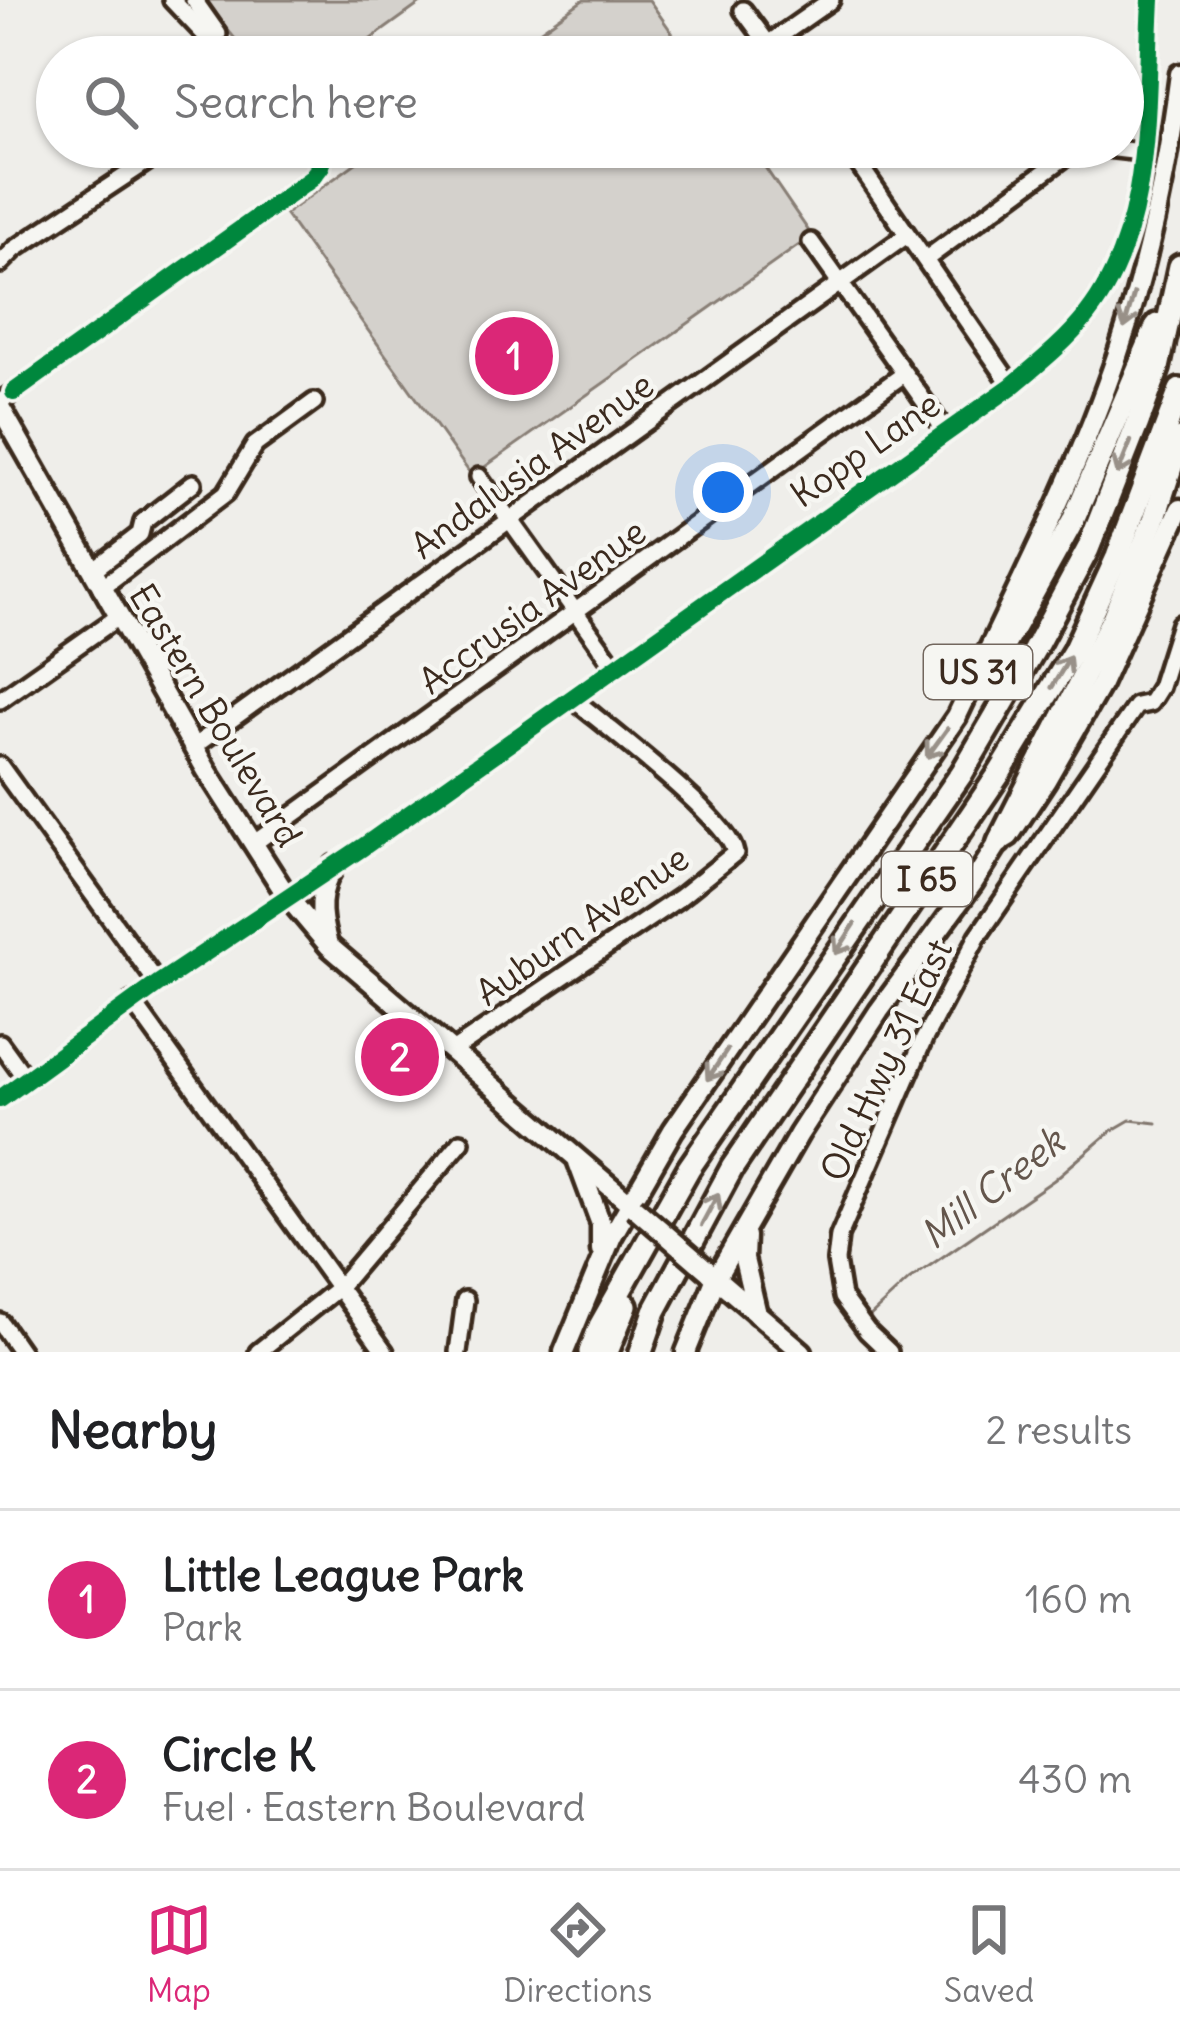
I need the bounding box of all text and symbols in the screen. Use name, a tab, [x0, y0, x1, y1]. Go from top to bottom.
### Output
search box	[36, 36, 1144, 168]
icon: search	[78, 69, 144, 135]
text: Search here	[174, 74, 418, 130]
one-way arrow	[1117, 291, 1139, 329]
pin: 1	[475, 311, 553, 401]
street label: Andalusia Avenue	[402, 362, 662, 569]
street label: Kopp Lane	[782, 382, 949, 517]
one-way arrow	[1111, 439, 1133, 476]
your location	[693, 462, 753, 522]
street label: Accrusia Avenue	[410, 509, 654, 704]
street label: Eastern Boulevard	[119, 576, 312, 855]
road number: US 31	[924, 645, 1032, 699]
one-way arrow	[1049, 656, 1073, 690]
one-way arrow	[925, 726, 951, 759]
street label: Auburn Avenue	[467, 835, 698, 1015]
road number: I 65	[882, 852, 972, 906]
one-way arrow	[833, 922, 857, 956]
street label: Old Hwy 31 East	[811, 932, 962, 1188]
pin: 2	[361, 1012, 439, 1102]
one-way arrow	[705, 1048, 730, 1081]
water label: Mill Creek	[911, 1115, 1076, 1260]
one-way arrow	[699, 1193, 722, 1228]
text: Nearby	[48, 1398, 217, 1462]
text: 2 results	[985, 1406, 1132, 1455]
text: Little League Park	[162, 1547, 524, 1603]
text: 1	[79, 1575, 95, 1624]
text: 160 m	[1025, 1575, 1132, 1624]
text: Park	[162, 1603, 243, 1652]
text: Circle K	[162, 1727, 315, 1783]
text: 2	[76, 1755, 98, 1804]
text: 430 m	[1018, 1755, 1132, 1804]
text: Fuel · Eastern Boulevard	[162, 1783, 585, 1832]
tab: Map	[146, 1897, 212, 2011]
tab: Directions	[503, 1897, 652, 2011]
tab: Saved	[944, 1897, 1034, 2011]

